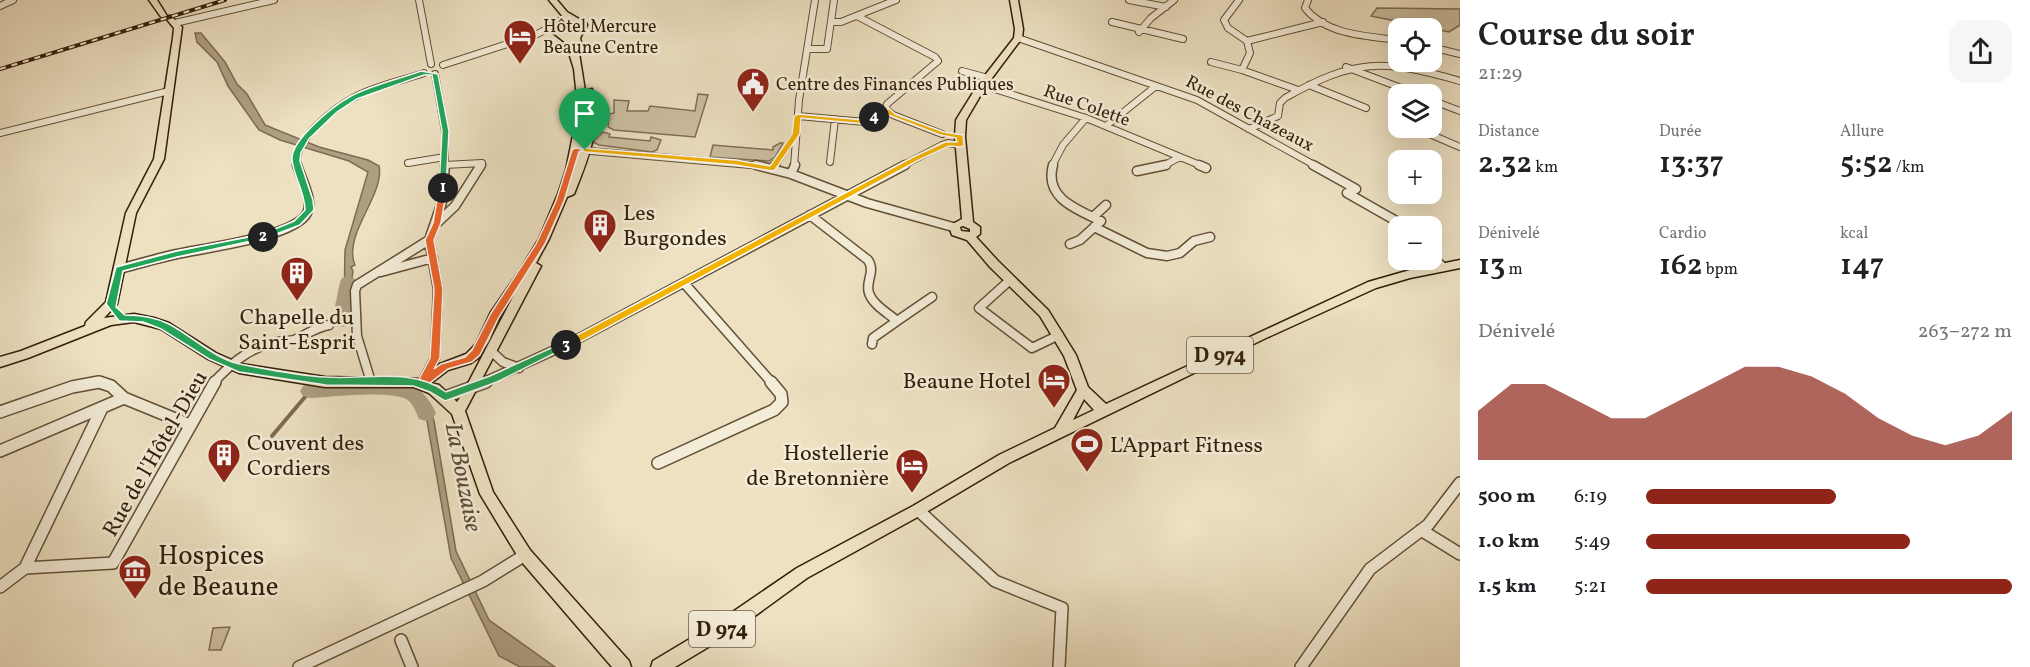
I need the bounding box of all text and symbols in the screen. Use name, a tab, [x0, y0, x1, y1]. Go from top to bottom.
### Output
text: Course du soir	[1478, 14, 1695, 60]
place label: Hôtel Mercure Beaune Centre	[543, 15, 658, 61]
hotel icon: Hôtel Mercure Beaune Centre	[502, 18, 538, 65]
map controls	[1388, 18, 1442, 270]
button: locate	[1388, 18, 1442, 72]
button: share	[1949, 20, 2012, 83]
text: 21:29	[1478, 60, 1522, 88]
public building icon: Centre des Finances Publiques	[735, 66, 771, 113]
street label: Rue des Chazeaux	[1181, 70, 1318, 159]
place label: Centre des Finances Publiques	[776, 73, 1014, 98]
street label: Rue Colette	[1040, 79, 1133, 134]
button: layers	[1388, 84, 1442, 138]
pin	[559, 88, 610, 150]
icon: arrive	[568, 97, 601, 130]
pin: 4	[859, 102, 889, 132]
text: 4	[869, 106, 879, 128]
text: Distance	[1478, 121, 1539, 143]
text: Durée	[1659, 121, 1702, 143]
text: Allure	[1840, 121, 1884, 143]
text: 2.32	[1478, 143, 1532, 185]
text: 13:37	[1659, 143, 1724, 185]
text: 5:52	[1840, 143, 1893, 185]
button: +	[1388, 150, 1442, 204]
text: km	[1532, 157, 1558, 179]
text: /km	[1893, 157, 1925, 179]
pin: 1	[428, 173, 458, 203]
text: 1	[440, 177, 446, 199]
place label: Les Burgondes	[623, 199, 727, 255]
building icon: Les Burgondes	[582, 207, 618, 254]
button: −	[1388, 216, 1442, 270]
pin: 2	[248, 222, 278, 252]
text: Dénivelé	[1478, 223, 1540, 245]
text: Cardio	[1659, 223, 1706, 245]
text: kcal	[1840, 223, 1868, 245]
text: 2	[259, 226, 267, 248]
text: 13	[1478, 245, 1505, 287]
text: 162	[1659, 245, 1703, 287]
text: 147	[1840, 245, 1884, 287]
building icon: Chapelle du Saint-Esprit	[279, 255, 315, 302]
text: m	[1505, 259, 1523, 281]
text: bpm	[1703, 259, 1738, 281]
place label: Chapelle du Saint-Esprit	[238, 303, 356, 359]
text: Dénivelé	[1478, 318, 1555, 346]
text: 263–272 m	[1918, 318, 2012, 346]
pin: 3	[551, 330, 581, 360]
text: 3	[562, 334, 570, 356]
road number: D 974	[1187, 337, 1253, 373]
hotel icon: Beaune Hotel	[1036, 362, 1072, 409]
street label: Rue de l'Hôtel-Dieu	[96, 365, 216, 543]
place label: Beaune Hotel	[903, 367, 1031, 398]
water label: La Bouzaise	[435, 420, 489, 535]
sports icon: L'Appart Fitness	[1069, 426, 1105, 473]
place label: Couvent des Cordiers	[247, 429, 364, 485]
place label: L'Appart Fitness	[1110, 431, 1263, 462]
building icon: Couvent des Cordiers	[206, 437, 242, 484]
place label: Hostellerie de Bretonnière	[746, 439, 889, 495]
hotel icon: Hostellerie de Bretonnière	[894, 447, 930, 494]
text: 500 m	[1478, 483, 1536, 511]
text: 6:19	[1574, 483, 1607, 511]
text: 1.0 km	[1478, 528, 1540, 556]
text: 5:49	[1574, 528, 1610, 556]
place label: Hospices de Beaune	[158, 538, 279, 607]
museum icon: Hospices de Beaune	[117, 553, 153, 600]
text: 1.5 km	[1478, 573, 1537, 601]
text: 5:21	[1574, 573, 1607, 601]
road number: D 974	[689, 611, 755, 647]

